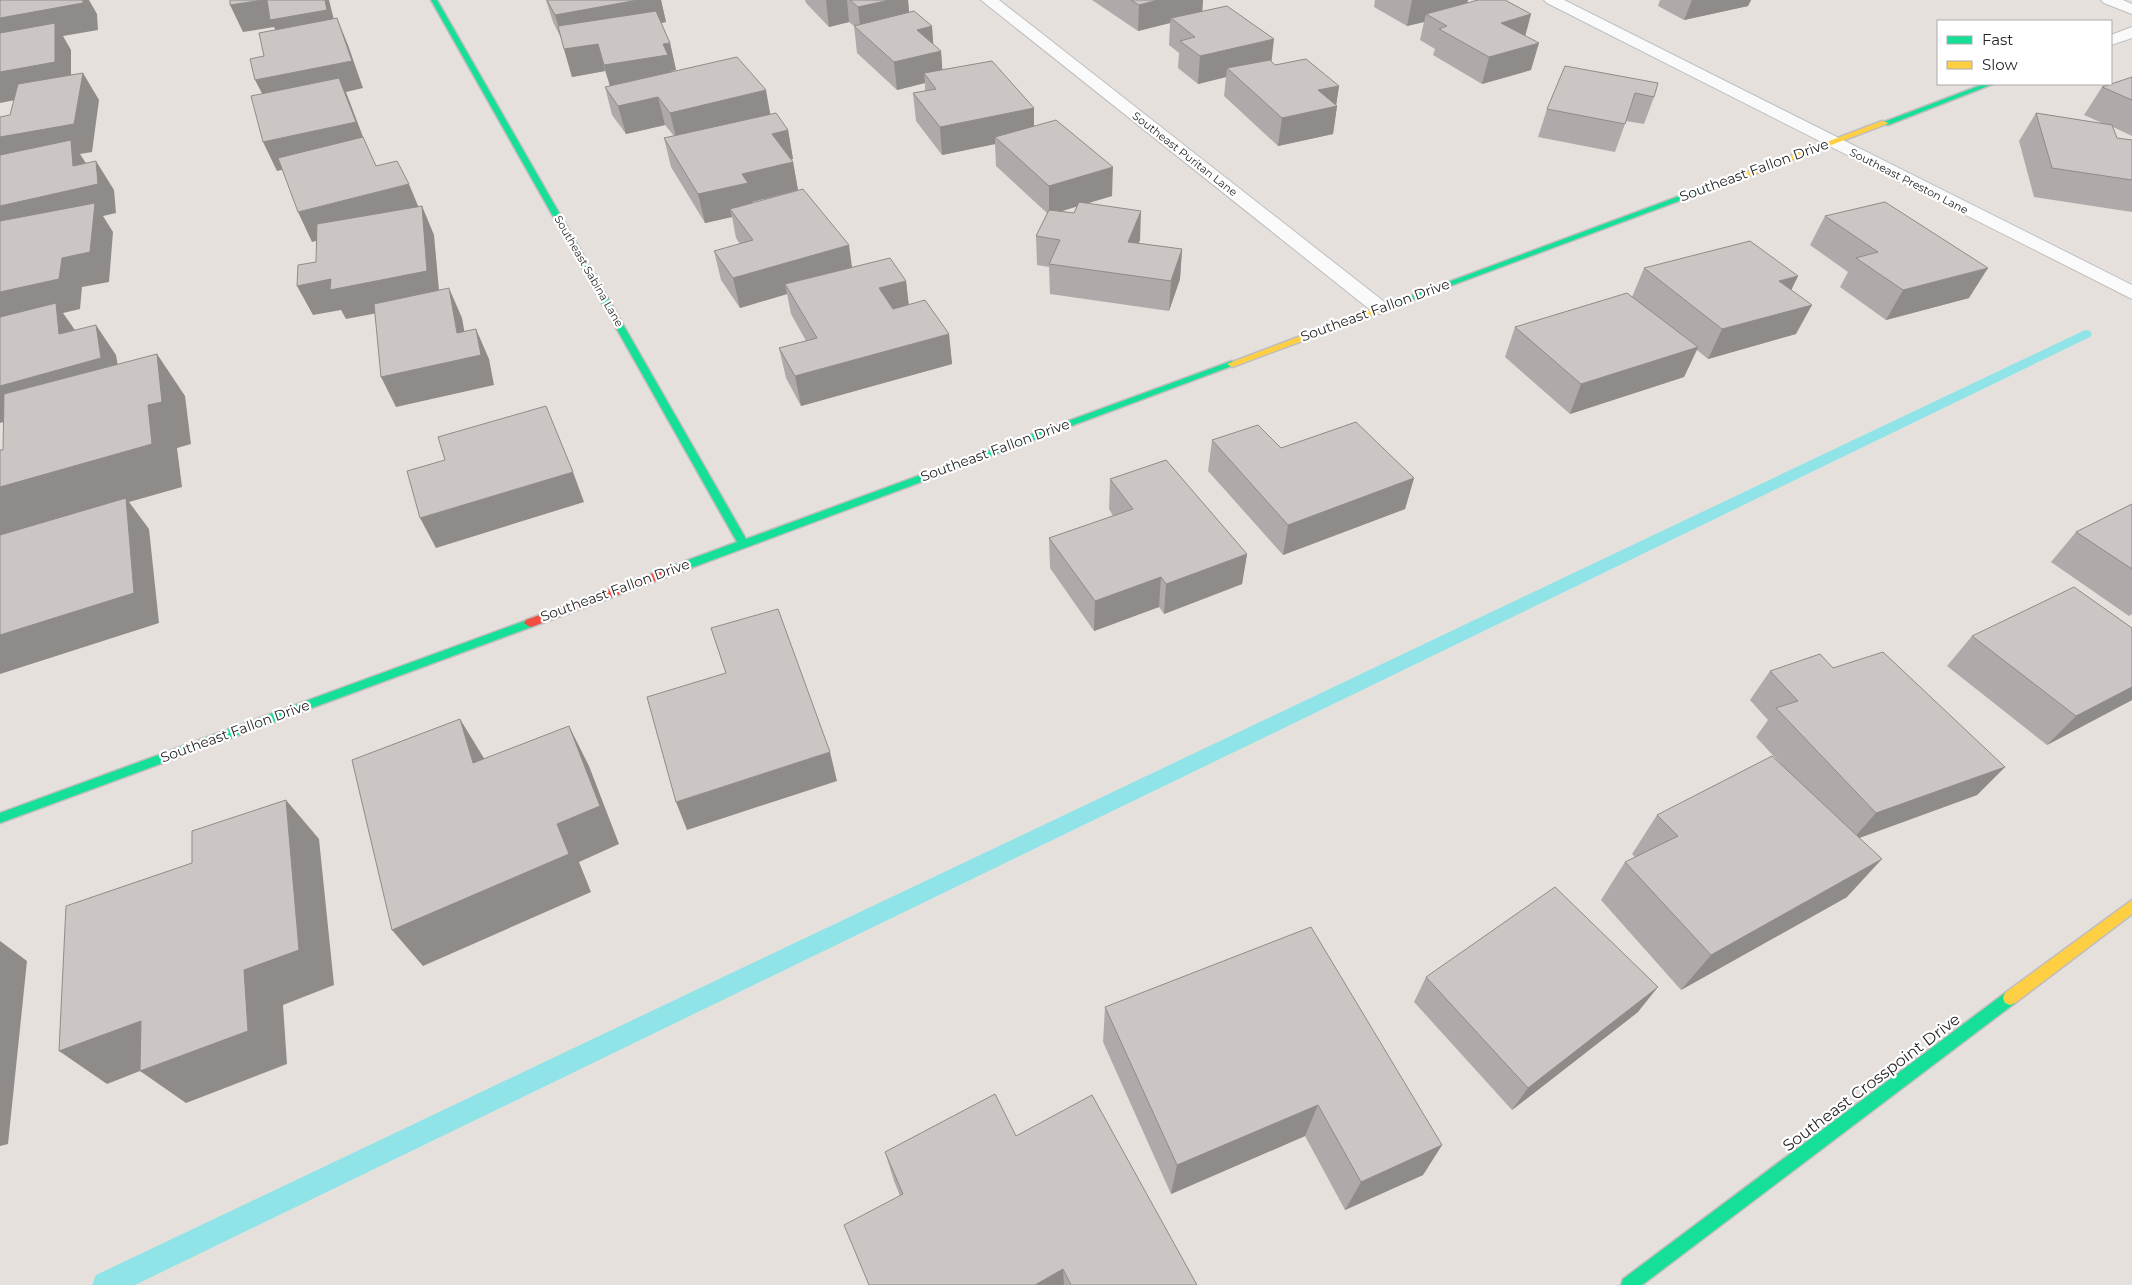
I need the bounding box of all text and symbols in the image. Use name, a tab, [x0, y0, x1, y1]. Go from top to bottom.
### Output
legend	[1937, 20, 2112, 85]
text: Fast	[1982, 30, 2013, 49]
text: Slow	[1982, 55, 2018, 74]
street label: Southeast Puritan Lane	[1130, 109, 1241, 200]
street label: Southeast Fallon Drive	[1677, 135, 1831, 205]
street label: Southeast Preston Lane	[1847, 145, 1971, 217]
street label: Southeast Sabina Lane	[551, 213, 627, 329]
street label: Southeast Fallon Drive	[1298, 275, 1452, 345]
street label: Southeast Fallon Drive	[918, 415, 1072, 485]
street label: Southeast Fallon Drive	[538, 555, 692, 625]
street label: Southeast Fallon Drive	[158, 696, 312, 766]
street label: Southeast Crosspoint Drive	[1779, 1009, 1964, 1155]

